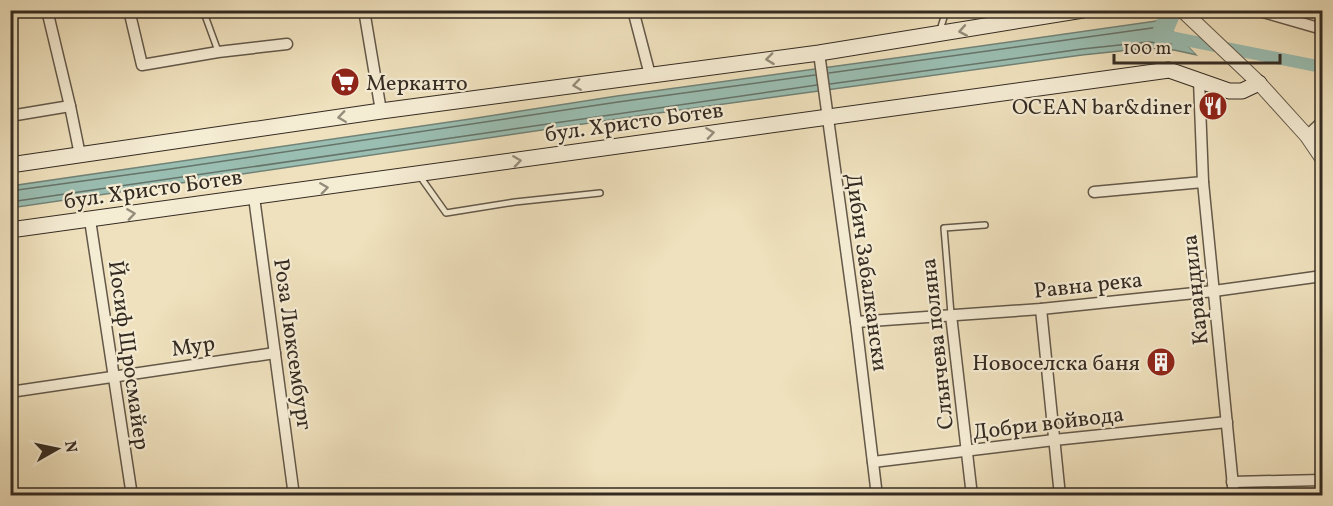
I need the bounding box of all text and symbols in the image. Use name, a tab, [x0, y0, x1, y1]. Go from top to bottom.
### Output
one-way arrow	[958, 24, 967, 36]
scale bar	[1114, 27, 1280, 65]
text: 100 m	[1123, 37, 1172, 62]
one-way arrow	[765, 53, 775, 65]
supermarket icon: Мерканто	[329, 66, 361, 98]
place label: Мерканто	[366, 69, 468, 100]
one-way arrow	[572, 78, 581, 90]
restaurant icon: OCEAN bar&diner	[1197, 90, 1229, 122]
place label: OCEAN bar&diner	[1012, 93, 1192, 124]
street label: бул. Христо Ботев	[543, 96, 726, 151]
one-way arrow	[337, 110, 346, 122]
one-way arrow	[706, 128, 715, 140]
one-way arrow	[513, 155, 522, 167]
street label: бул. Христо Ботев	[62, 163, 245, 218]
street label: Дибич Забалкански	[836, 171, 895, 373]
one-way arrow	[320, 182, 329, 194]
one-way arrow	[126, 209, 135, 221]
street label: Карандила	[1175, 233, 1218, 347]
street label: Роза Люксембург	[264, 257, 319, 432]
street label: Слънчева поляна	[914, 257, 963, 431]
street label: Йосиф Щросмайер	[99, 259, 156, 452]
street label: Равна река	[1032, 265, 1144, 308]
street label: Мур	[169, 329, 217, 366]
building icon: Новоселска баня	[1145, 346, 1177, 378]
place label: Новоселска баня	[972, 349, 1140, 380]
street label: Добри войвода	[971, 400, 1126, 449]
north arrow	[27, 419, 87, 479]
text: N	[58, 440, 82, 455]

